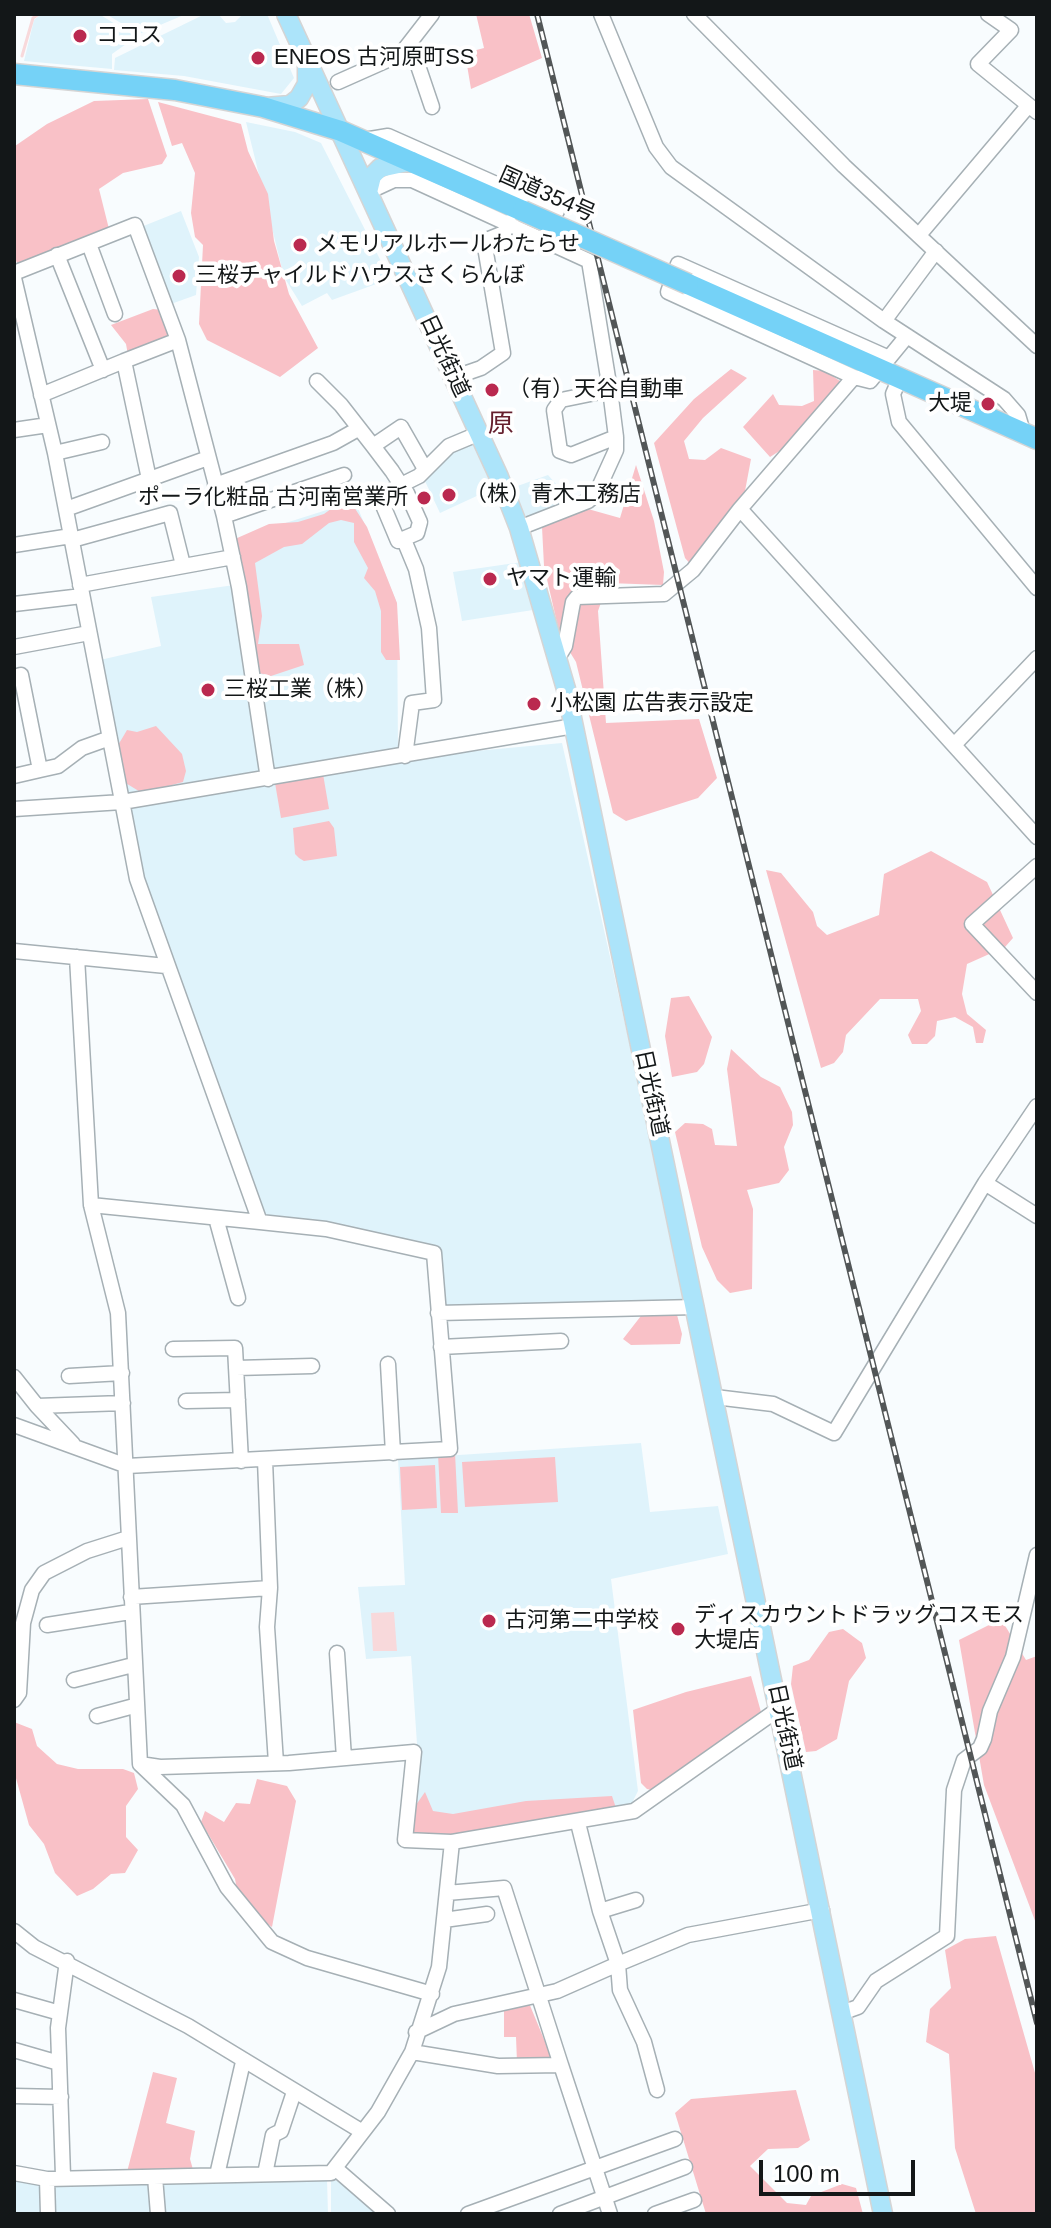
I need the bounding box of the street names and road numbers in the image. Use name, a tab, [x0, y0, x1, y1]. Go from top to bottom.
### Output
street label: 国道354号	[495, 162, 599, 228]
street label: 日光街道	[413, 311, 475, 401]
street label: 日光街道	[629, 1047, 673, 1139]
street label: 日光街道	[762, 1681, 806, 1773]

